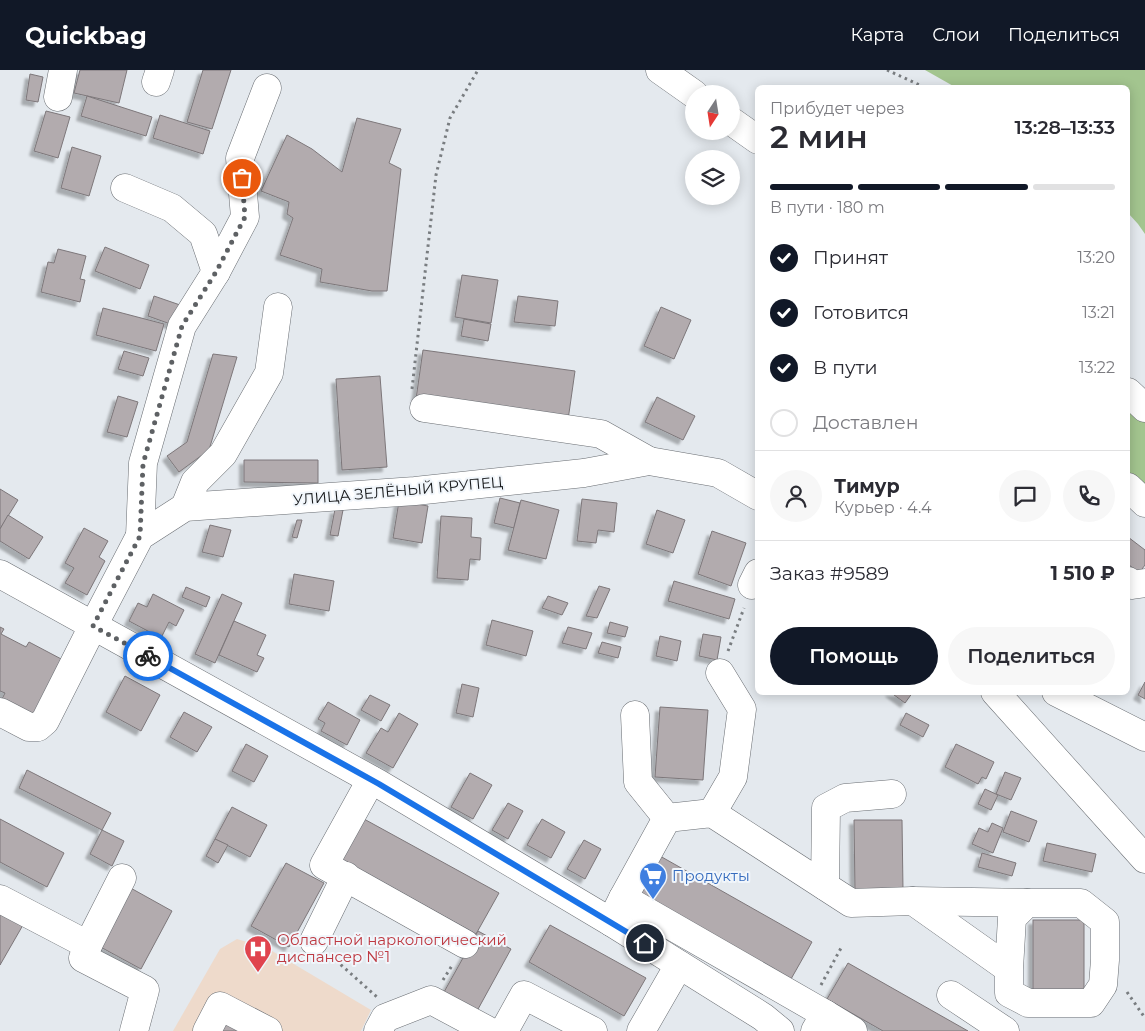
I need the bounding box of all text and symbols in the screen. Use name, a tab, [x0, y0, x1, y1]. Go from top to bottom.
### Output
text: Quickbag	[25, 21, 147, 50]
text: Карта	[850, 24, 904, 46]
text: Слои	[932, 24, 980, 46]
text: Поделиться	[1008, 24, 1120, 46]
north arrow	[685, 85, 740, 140]
map controls	[685, 85, 740, 205]
text: Прибудет через	[770, 99, 905, 118]
text: 13:28–13:33	[1015, 116, 1115, 139]
text: 2 мин	[770, 117, 868, 156]
button: layers	[685, 150, 740, 205]
pin	[221, 157, 263, 199]
icon: bag	[228, 164, 256, 192]
text: В пути · 180 m	[770, 198, 885, 217]
icon: check	[770, 244, 798, 272]
text: Принят	[813, 246, 888, 269]
text: 13:20	[1077, 248, 1115, 267]
icon: check	[770, 299, 798, 327]
text: Готовится	[813, 301, 909, 324]
text: 13:21	[1082, 303, 1115, 322]
icon: check	[770, 354, 798, 382]
text: В пути	[813, 356, 878, 379]
text: 13:22	[1079, 358, 1115, 377]
text: Доставлен	[813, 411, 919, 434]
button: person	[770, 470, 822, 522]
button: chat	[999, 470, 1051, 522]
button: phone	[1063, 470, 1115, 522]
street label: УЛИЦА ЗЕЛЁНЫЙ КРУПЕЦ	[292, 472, 504, 509]
text: Тимур	[834, 475, 900, 498]
text: Курьер · 4.4	[834, 498, 932, 517]
text: Заказ #9589	[770, 562, 889, 585]
text: 1 510 ₽	[1050, 562, 1115, 585]
button: Помощь	[770, 627, 938, 685]
button: Поделиться	[948, 627, 1115, 685]
courier	[123, 631, 173, 681]
icon: bike	[134, 642, 162, 670]
supermarket icon: Продукты	[638, 861, 668, 900]
place label: Продукты	[672, 866, 750, 885]
pin	[624, 922, 666, 964]
icon: home	[631, 929, 659, 957]
place label: Областной наркологический диспансер №1	[277, 930, 507, 966]
hospital icon: Областной наркологический диспансер №1	[243, 934, 273, 973]

